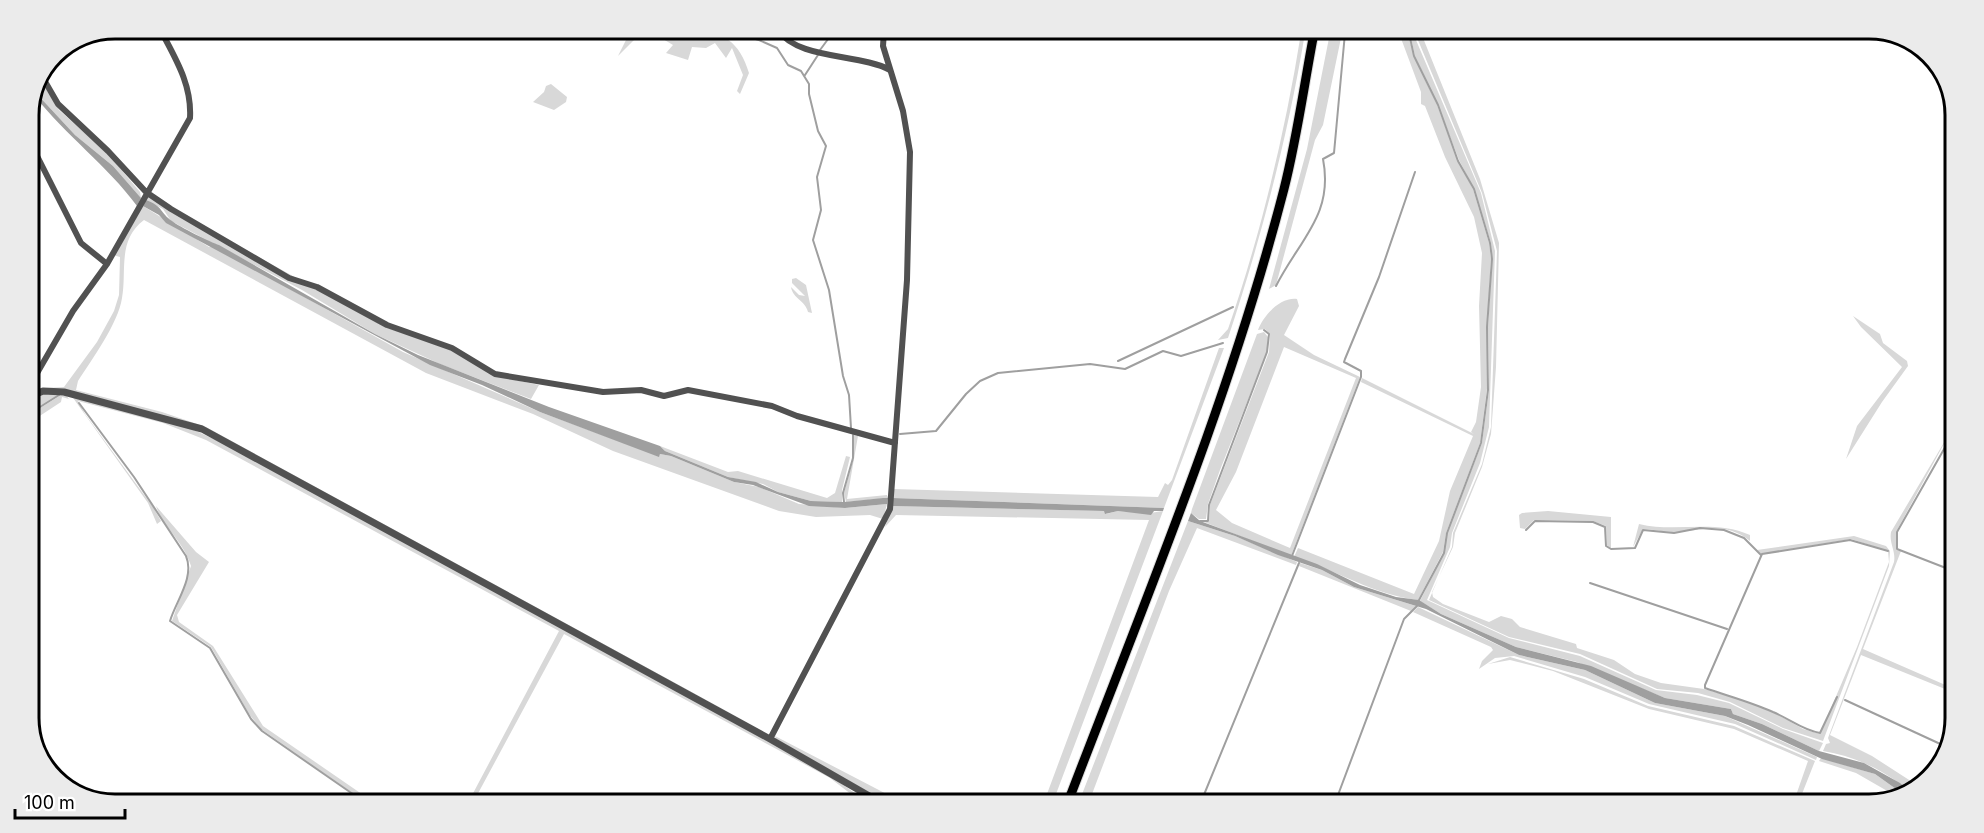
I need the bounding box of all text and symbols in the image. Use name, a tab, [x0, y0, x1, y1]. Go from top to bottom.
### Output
scale bar	[15, 782, 124, 820]
text: 100 m	[24, 792, 75, 813]

